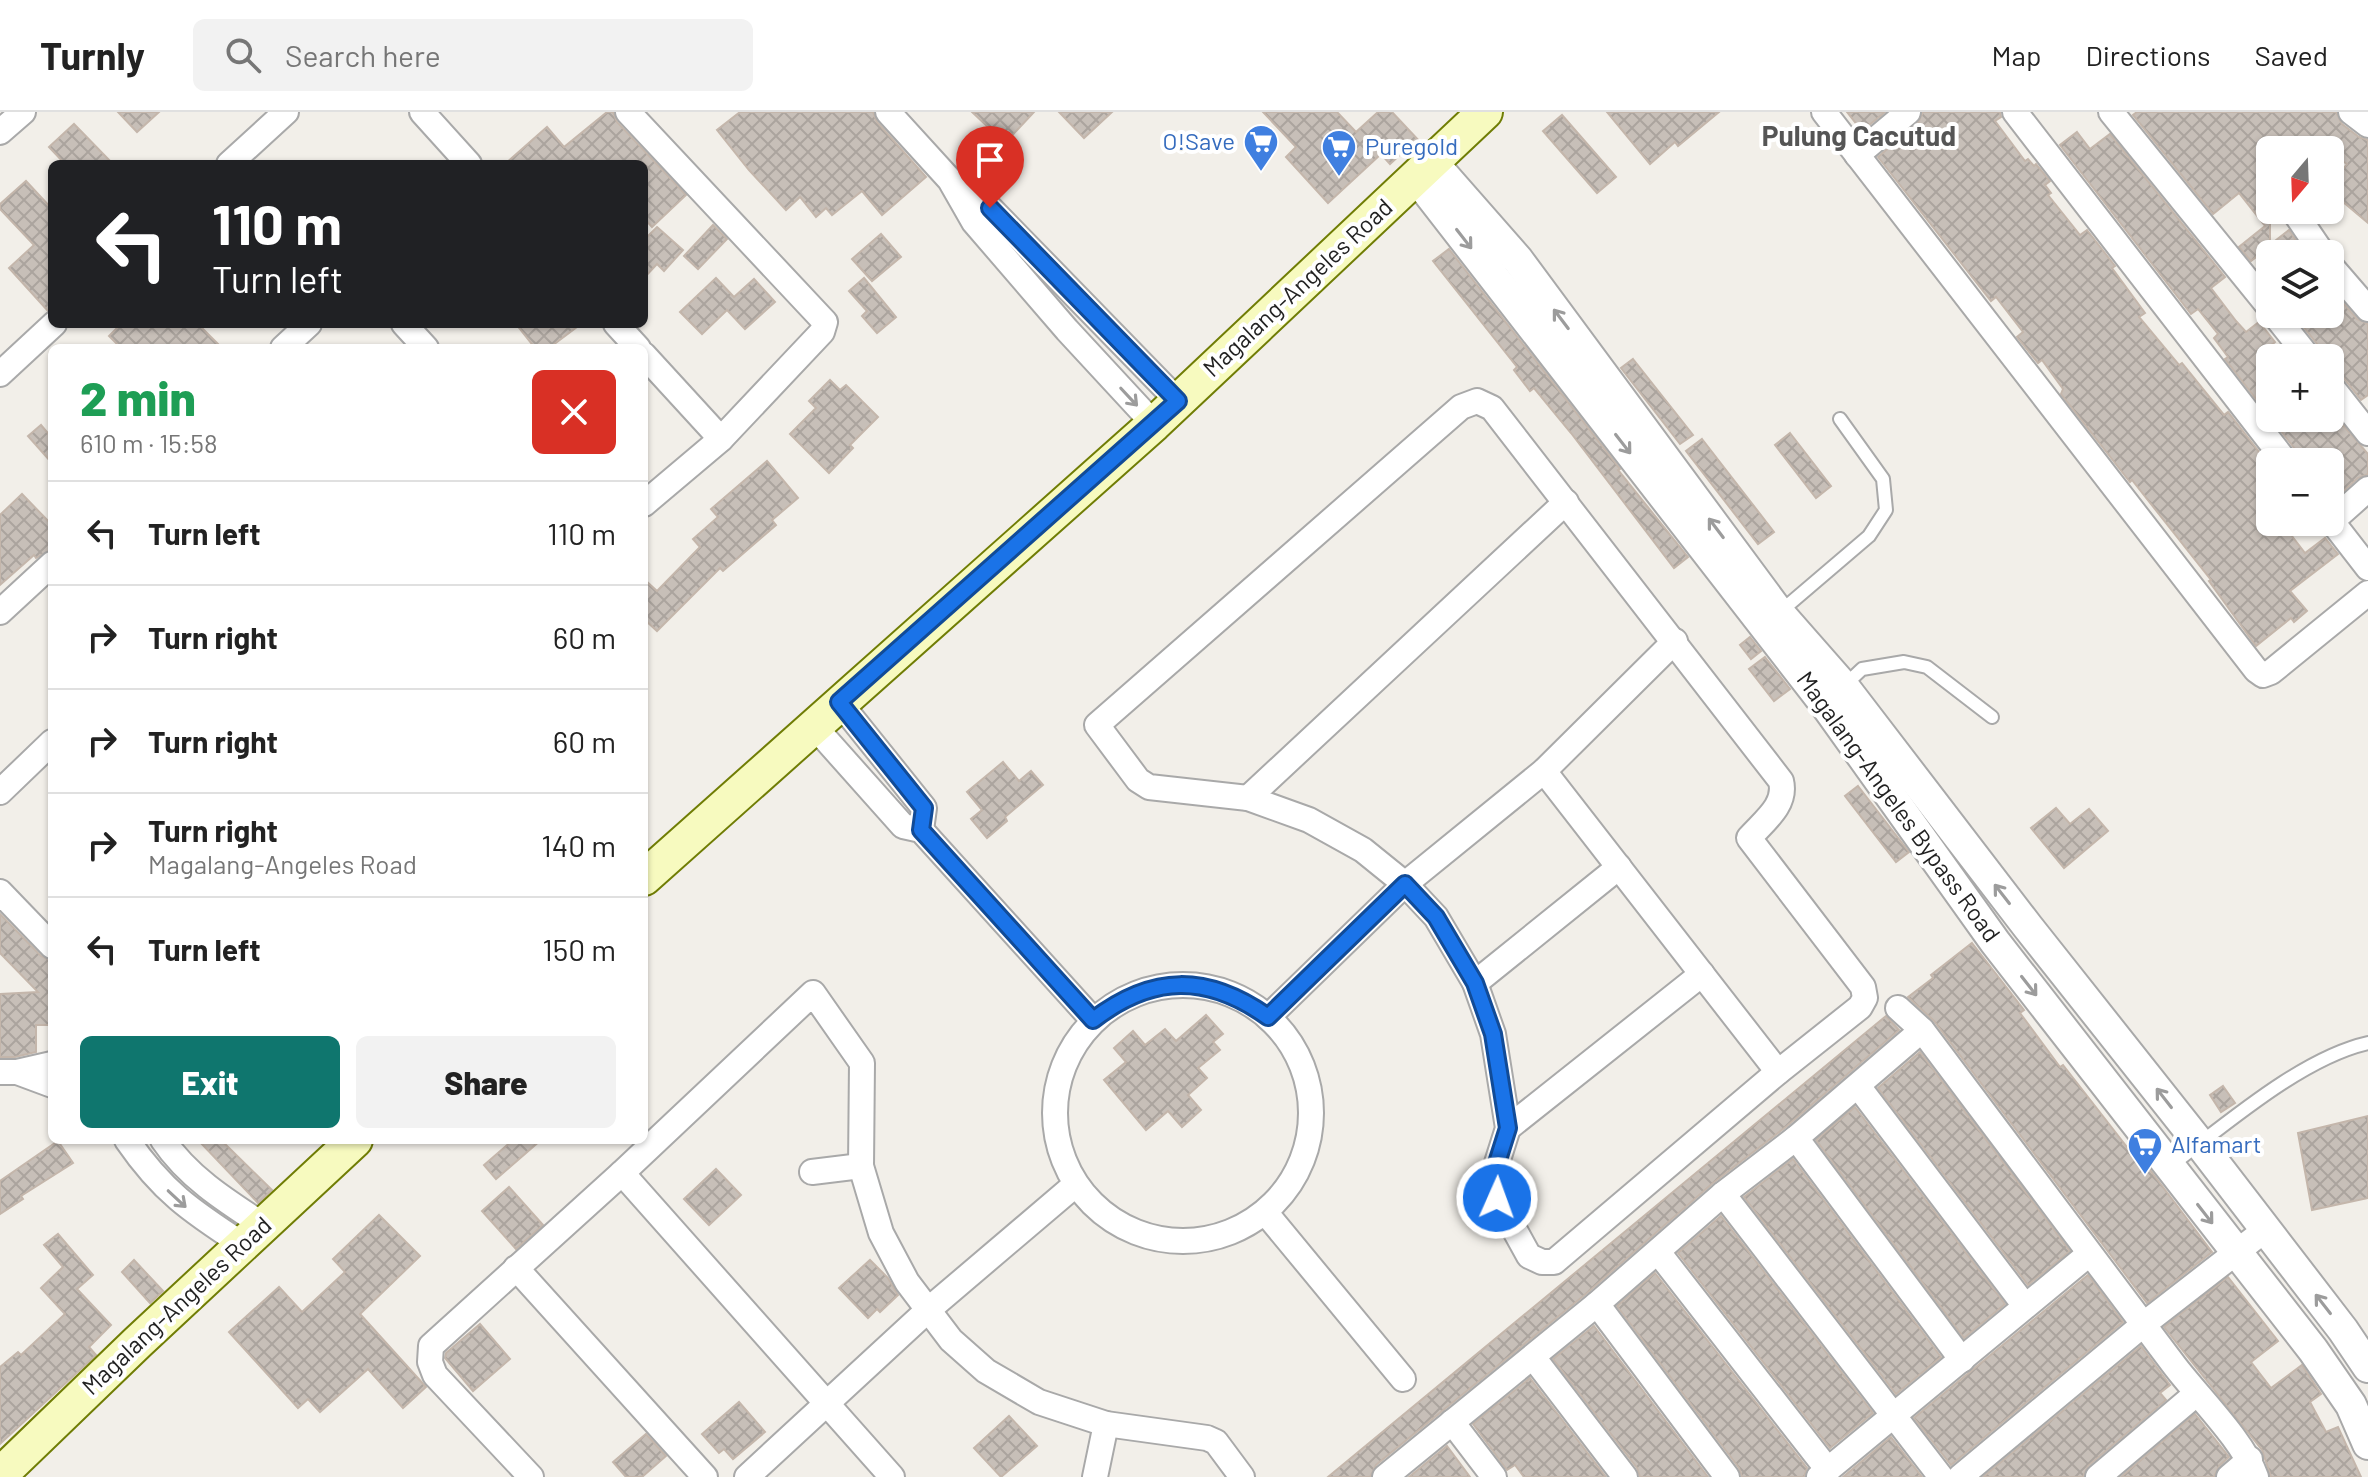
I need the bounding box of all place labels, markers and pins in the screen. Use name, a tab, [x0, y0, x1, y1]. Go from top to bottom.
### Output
supermarket icon: O!Save	[1242, 123, 1280, 173]
pin	[956, 126, 1024, 208]
place label: O!Save	[1163, 126, 1235, 155]
supermarket icon: Puregold	[1320, 128, 1358, 178]
place label: Puregold	[1365, 131, 1458, 160]
supermarket icon: Alfamart	[2126, 1126, 2164, 1176]
place label: Alfamart	[2171, 1129, 2261, 1158]

